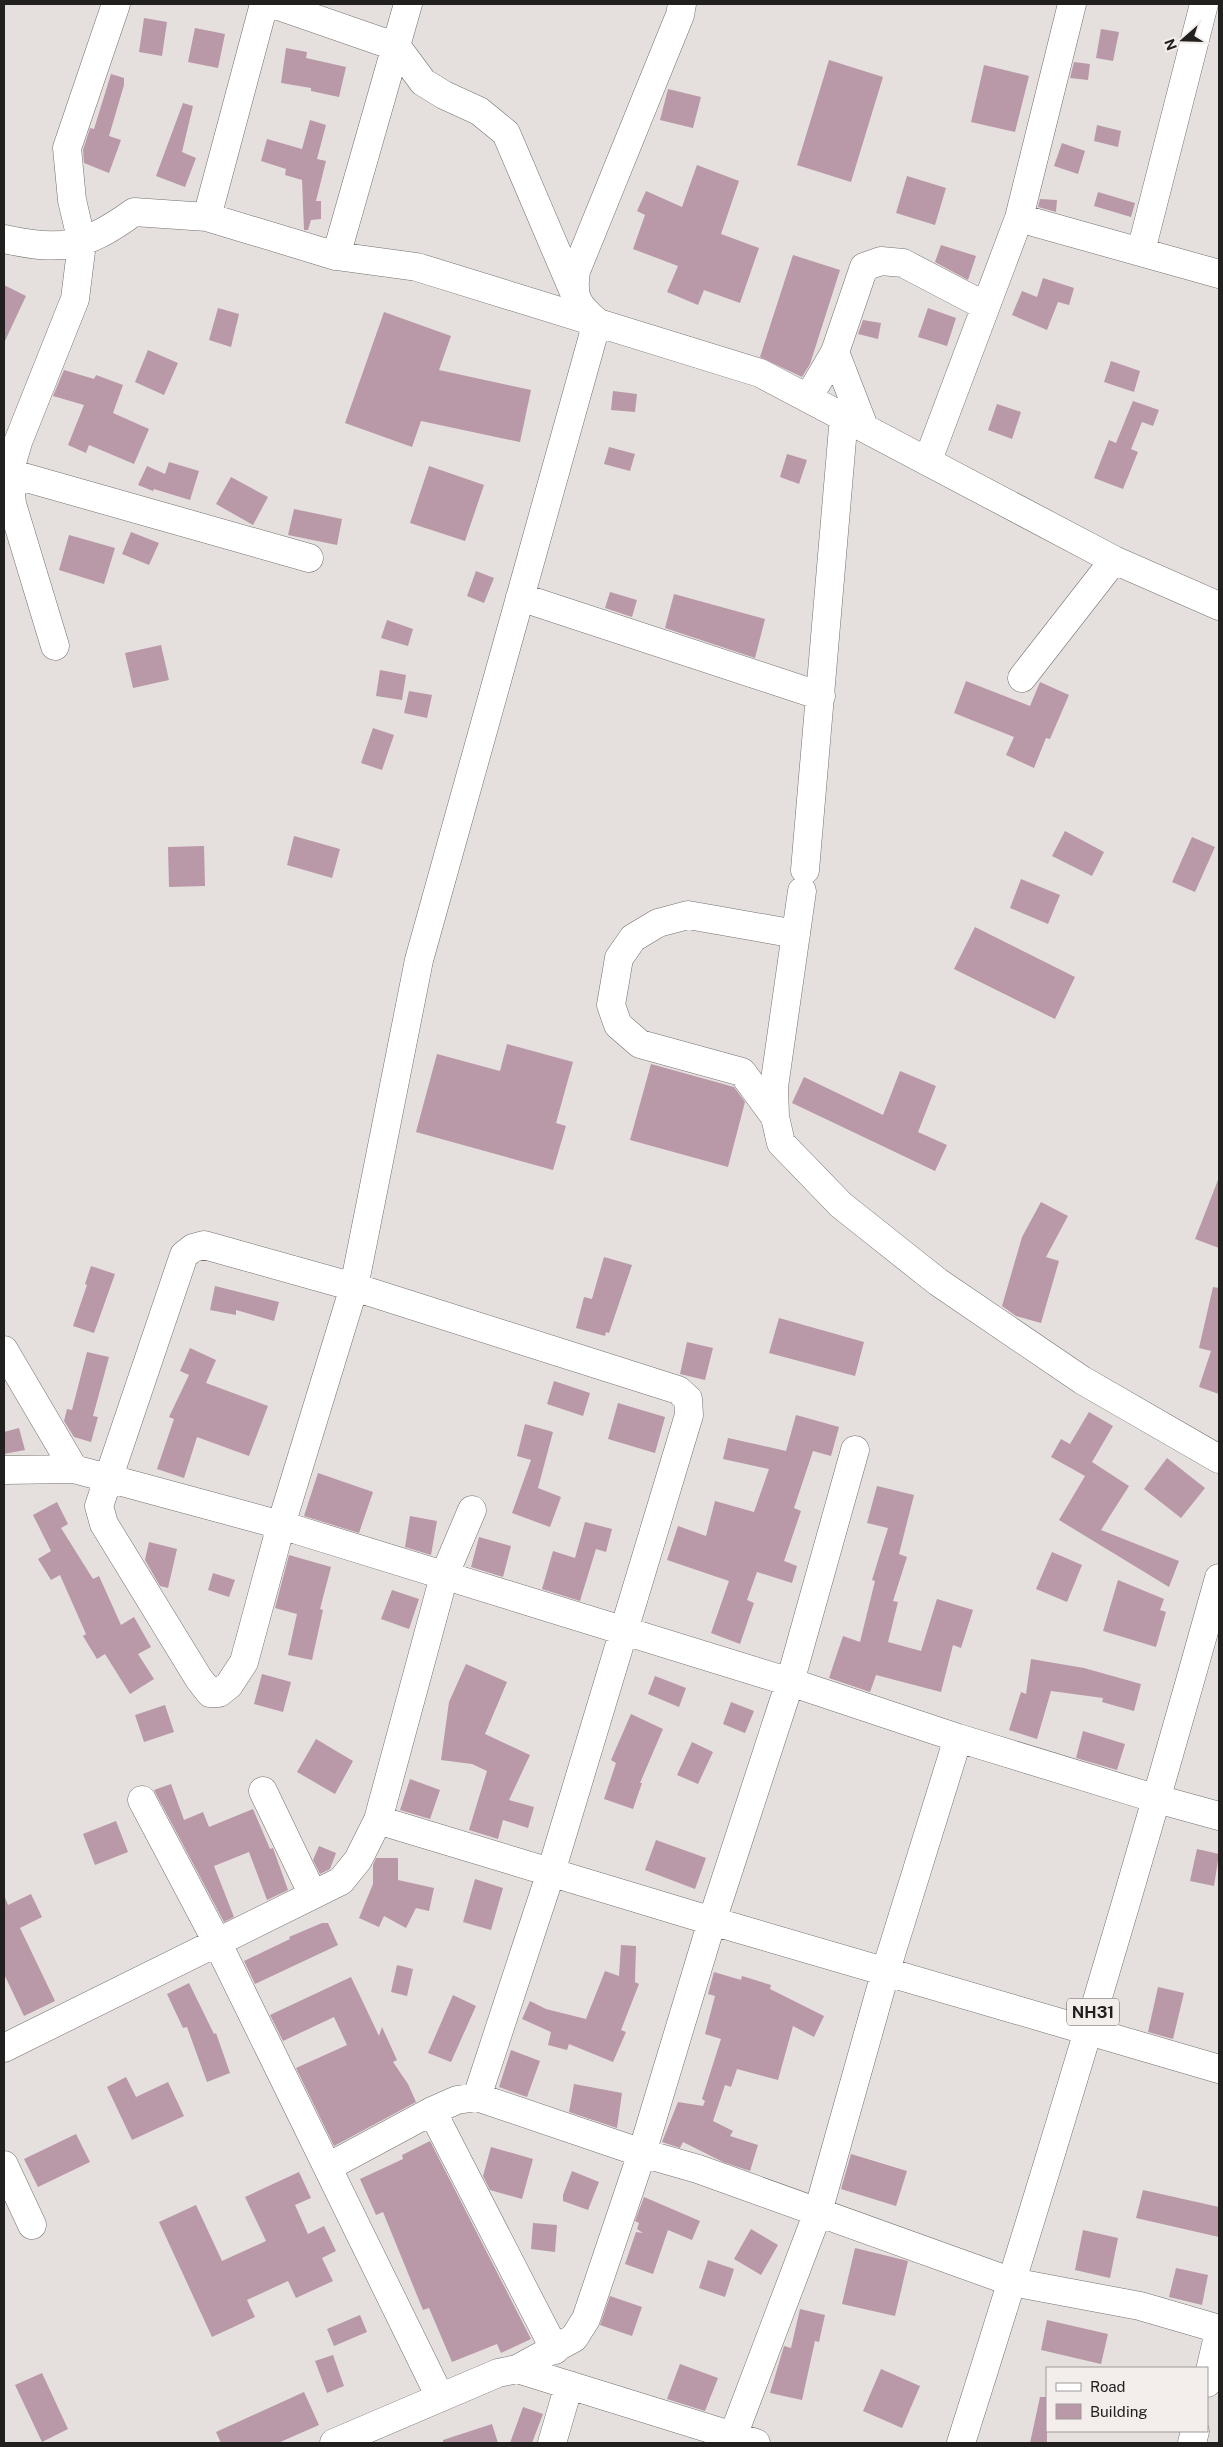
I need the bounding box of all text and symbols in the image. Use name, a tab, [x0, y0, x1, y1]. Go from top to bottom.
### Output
north arrow	[1158, 15, 1208, 65]
text: N	[1161, 37, 1180, 52]
road number: NH31	[1067, 1998, 1119, 2025]
legend	[1046, 2367, 1208, 2432]
text: Road	[1090, 2378, 1126, 2395]
text: Building	[1090, 2403, 1148, 2420]

